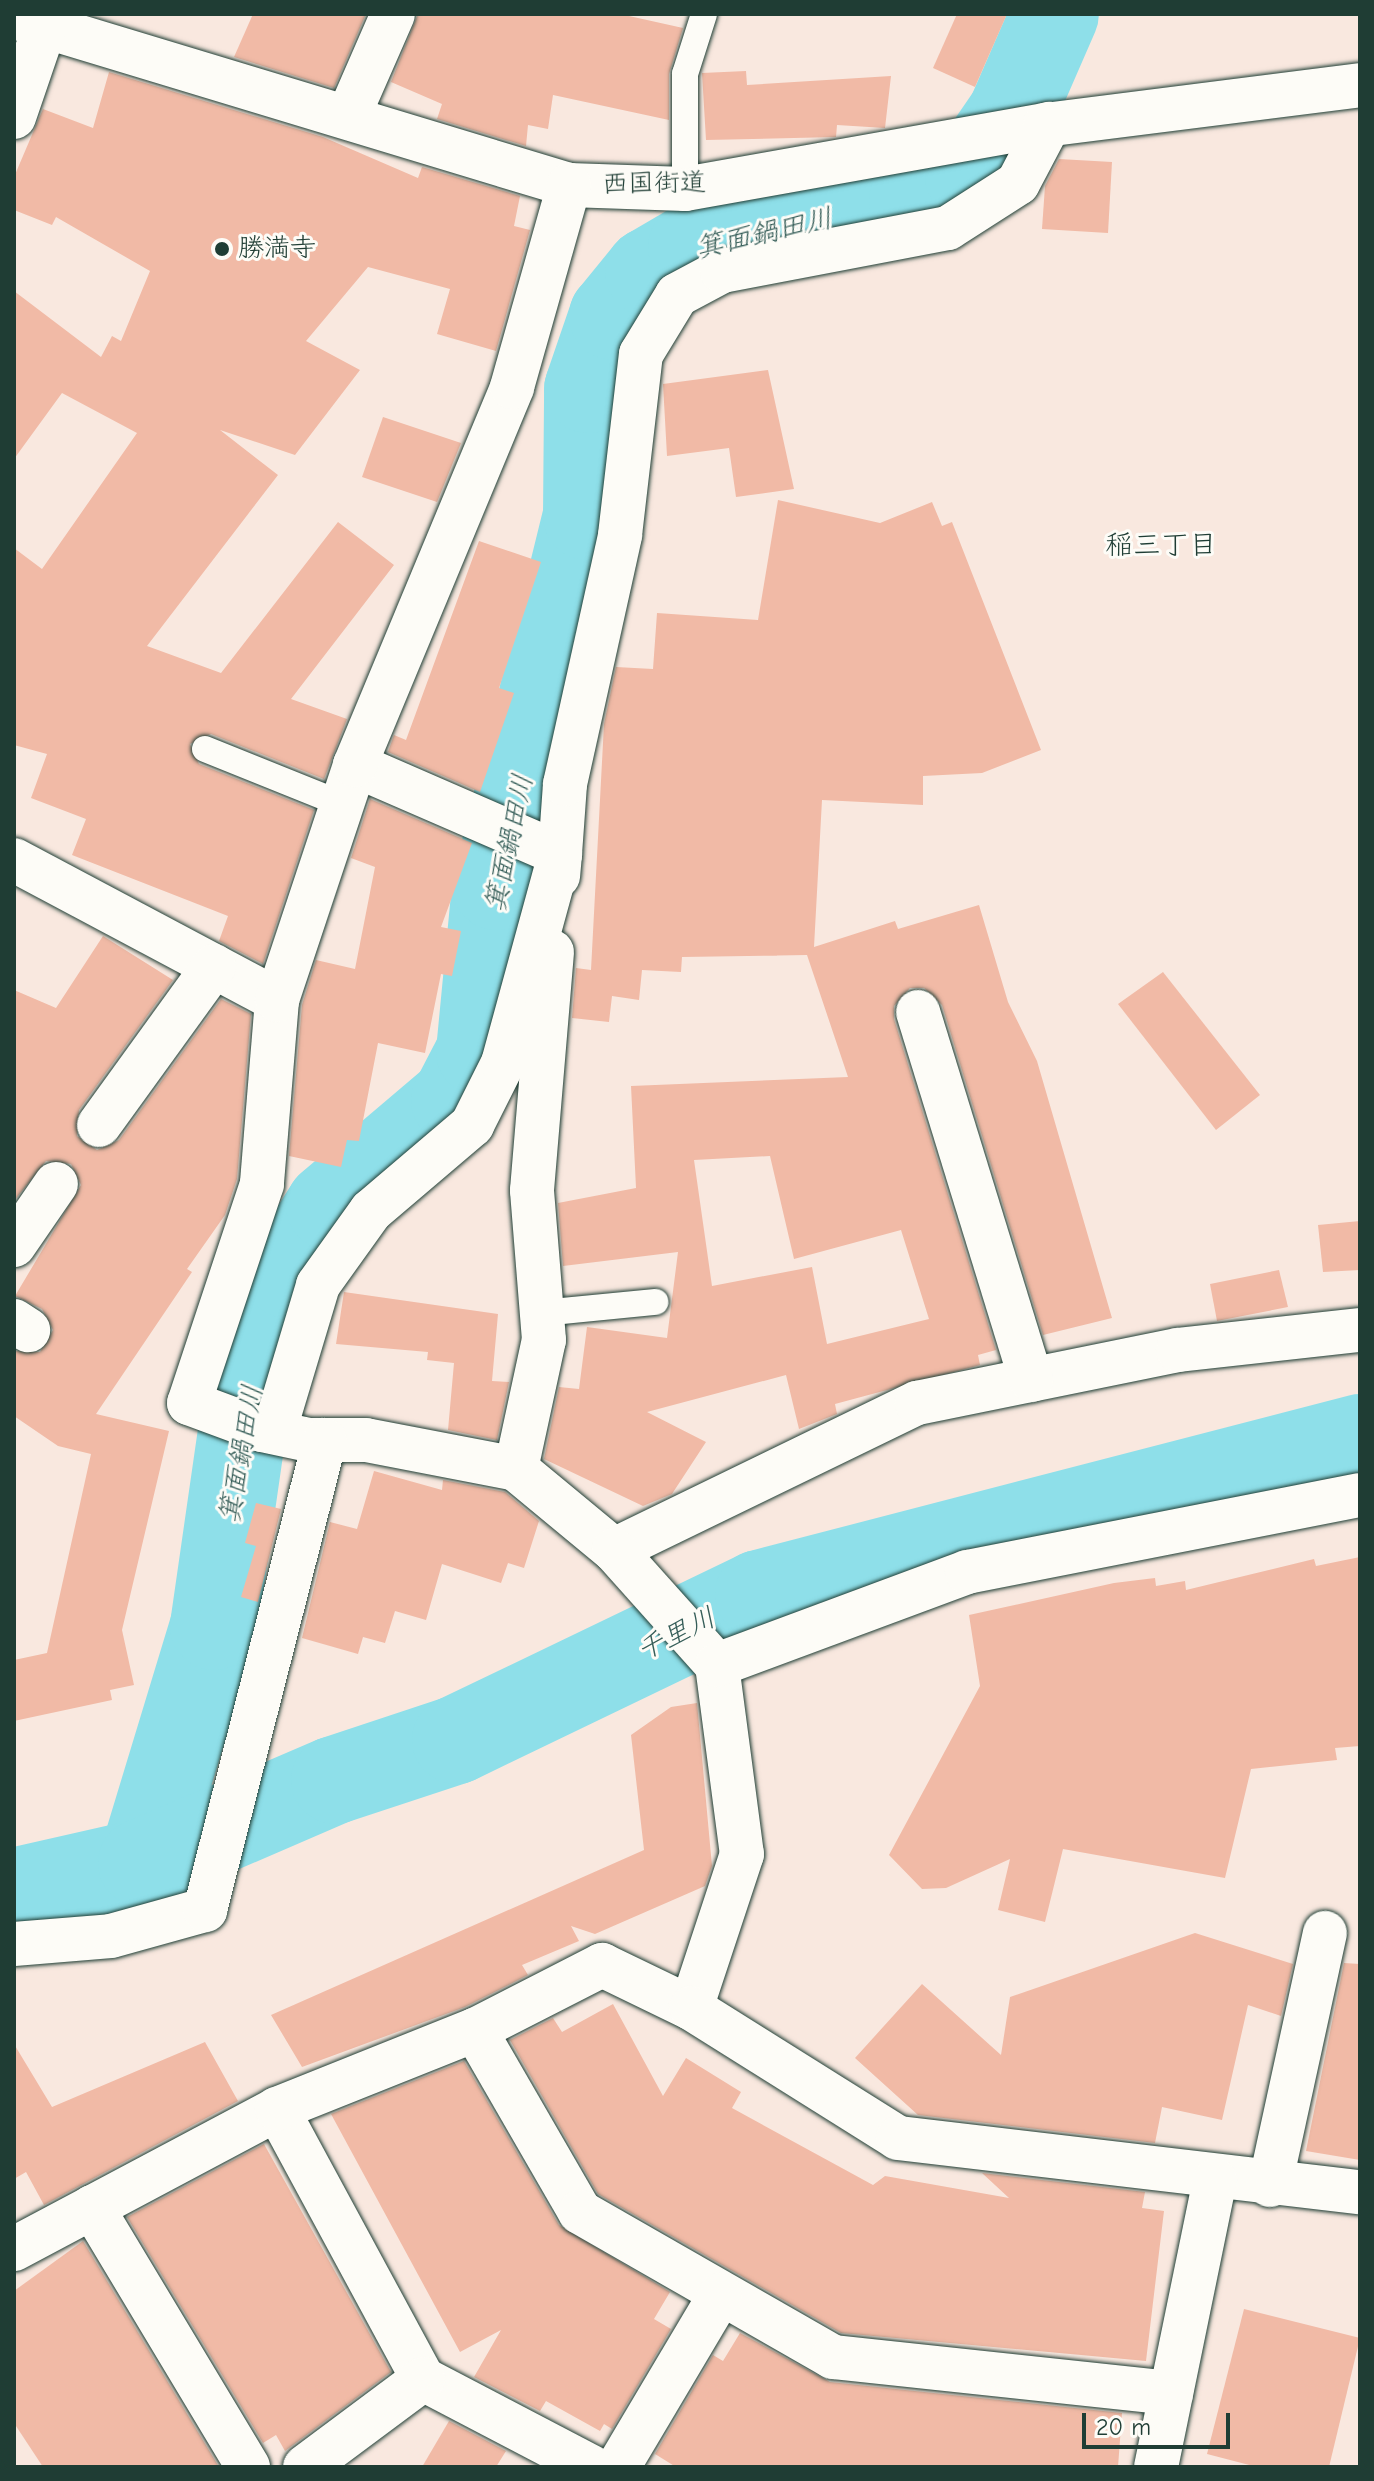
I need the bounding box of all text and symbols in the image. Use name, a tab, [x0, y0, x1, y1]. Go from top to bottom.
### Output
street label: 西国街道	[602, 167, 706, 201]
water label: 箕面鍋田川	[692, 201, 836, 265]
place label: 勝満寺	[238, 233, 316, 265]
marker: 勝満寺	[213, 240, 231, 258]
district label: 稲三丁目	[1105, 528, 1217, 562]
water label: 箕面鍋田川	[478, 771, 540, 915]
water label: 箕面鍋田川	[212, 1382, 270, 1526]
water label: 千里川	[631, 1600, 721, 1668]
scale bar	[1086, 2397, 1234, 2447]
text: 20 m	[1096, 2413, 1151, 2441]

